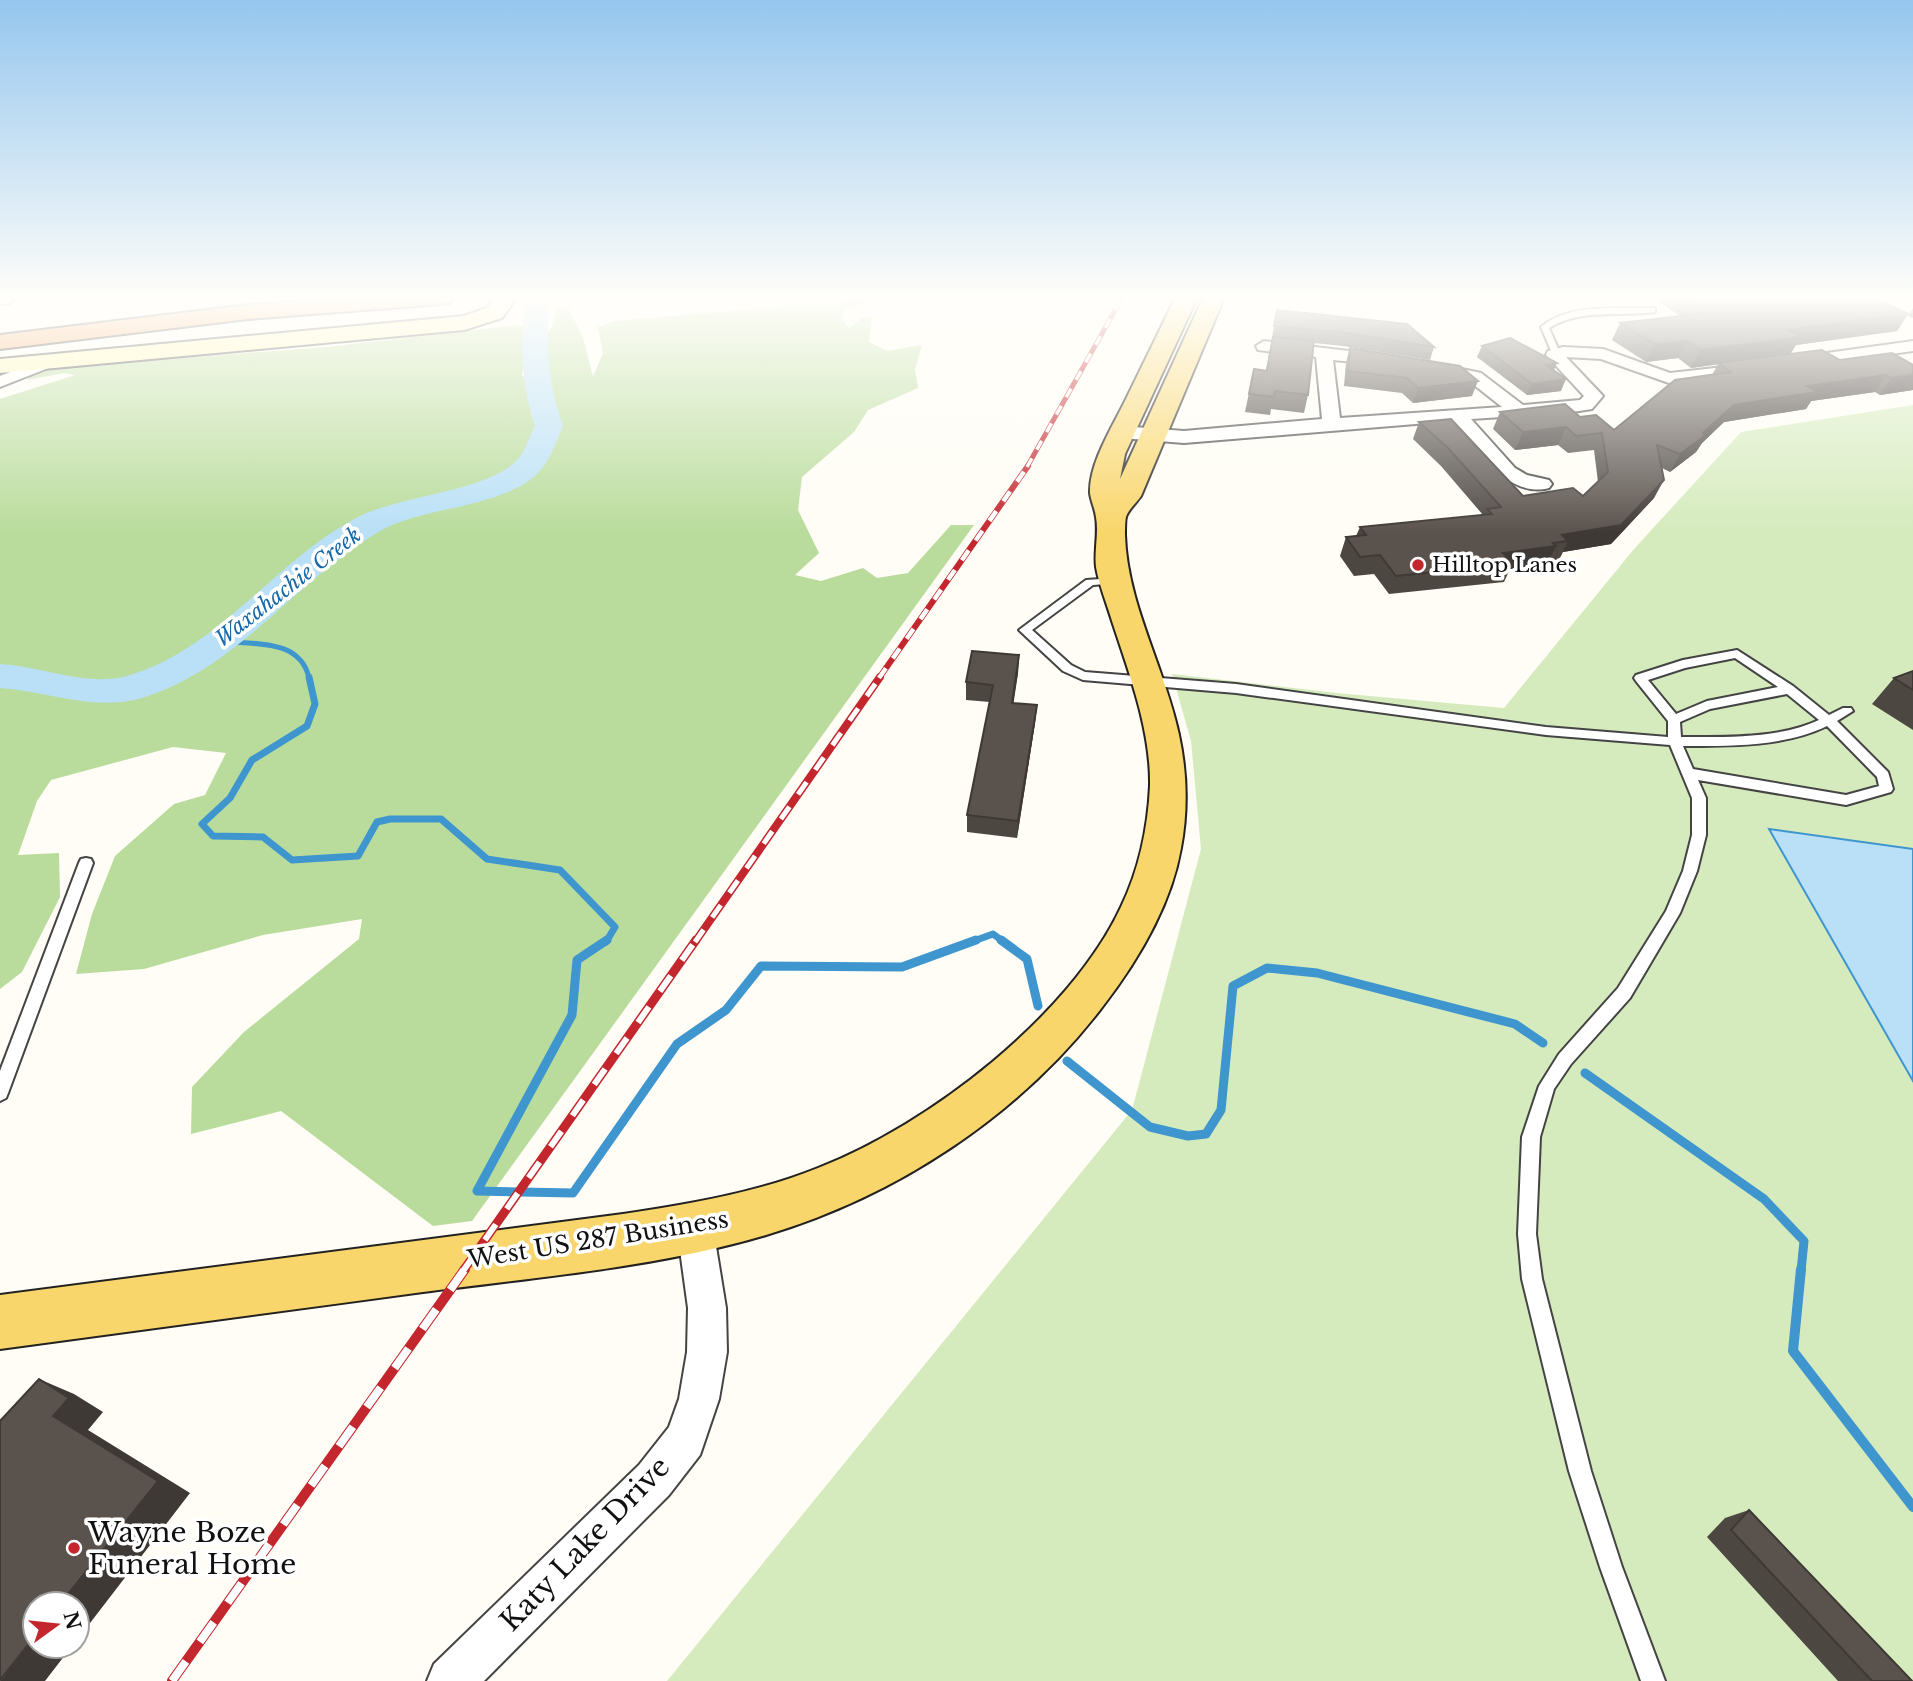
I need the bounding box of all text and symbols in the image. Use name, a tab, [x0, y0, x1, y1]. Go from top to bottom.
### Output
water label: Waxahachie Creek	[210, 522, 366, 652]
place label: Hilltop Lanes	[1432, 552, 1577, 578]
marker: Hilltop Lanes	[1410, 557, 1426, 573]
street label: West US 287 Business	[465, 1204, 730, 1274]
street label: Katy Lake Drive	[493, 1449, 677, 1639]
place label: Wayne Boze Funeral Home	[87, 1515, 296, 1582]
marker: Wayne Boze Funeral Home	[66, 1540, 82, 1556]
north arrow	[21, 1590, 91, 1660]
text: N	[59, 1609, 85, 1632]

